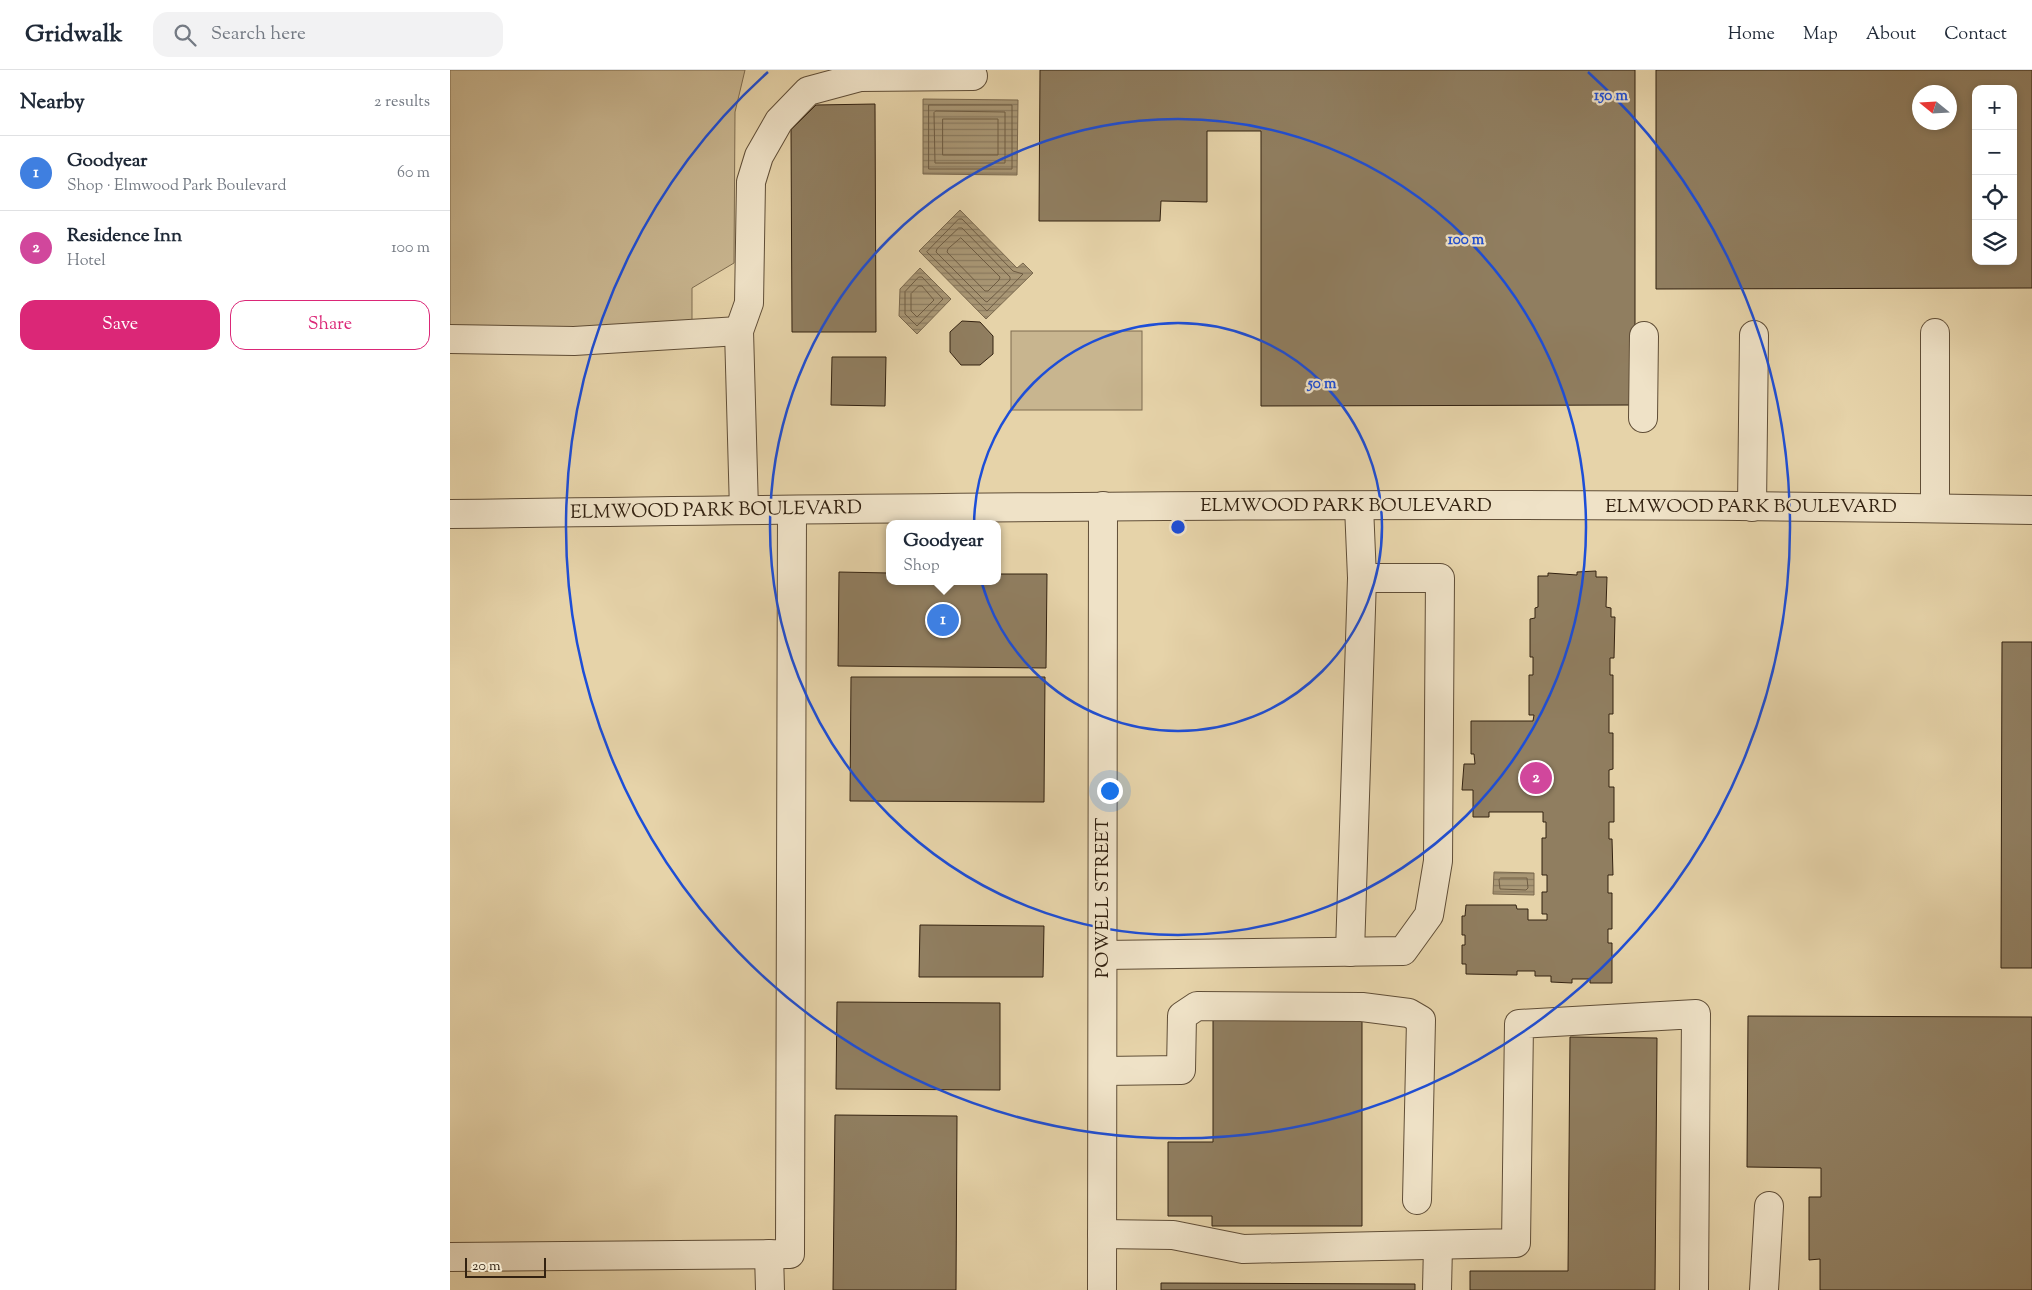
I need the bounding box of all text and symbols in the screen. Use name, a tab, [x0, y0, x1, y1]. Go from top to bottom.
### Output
search box	[153, 12, 503, 57]
text: Gridwalk	[25, 18, 123, 52]
icon: search	[171, 21, 199, 49]
text: Search here	[211, 21, 306, 48]
text: Home	[1728, 22, 1775, 48]
text: Map	[1803, 22, 1838, 48]
text: About	[1866, 22, 1916, 48]
text: Contact	[1944, 22, 2007, 48]
north arrow	[1912, 85, 1957, 130]
map controls	[1972, 85, 2017, 265]
button: +	[1972, 85, 2017, 130]
text: 150 m	[1594, 86, 1628, 107]
text: Nearby	[20, 88, 85, 118]
text: 2 results	[374, 91, 430, 114]
button: −	[1972, 130, 2017, 175]
text: Goodyear	[67, 148, 147, 175]
text: 1	[33, 162, 39, 185]
text: 60 m	[397, 162, 430, 185]
text: Shop · Elmwood Park Boulevard	[67, 175, 287, 198]
button: locate	[1972, 175, 2017, 220]
button: layers	[1972, 220, 2017, 265]
text: Residence Inn	[67, 223, 182, 250]
text: 100 m	[1448, 230, 1485, 251]
text: 2	[32, 237, 40, 260]
text: 100 m	[391, 237, 430, 260]
text: Hotel	[67, 250, 106, 273]
button: Save	[20, 300, 220, 350]
button: Share	[230, 300, 430, 350]
text: 50 m	[1307, 374, 1337, 395]
street label: ELMWOOD PARK BOULEVARD	[1200, 493, 1492, 520]
street label: ELMWOOD PARK BOULEVARD	[1605, 494, 1897, 521]
street label: ELMWOOD PARK BOULEVARD	[570, 495, 862, 527]
centre of rings	[1169, 518, 1187, 536]
popup	[886, 520, 1001, 585]
text: Goodyear	[903, 528, 984, 555]
text: Shop	[903, 555, 940, 578]
pin: 1	[927, 601, 959, 639]
pin: 2	[1520, 759, 1552, 797]
your location	[1097, 778, 1123, 804]
street label: POWELL STREET	[1090, 818, 1117, 978]
scale bar	[465, 1255, 546, 1278]
text: 20 m	[472, 1257, 501, 1277]

